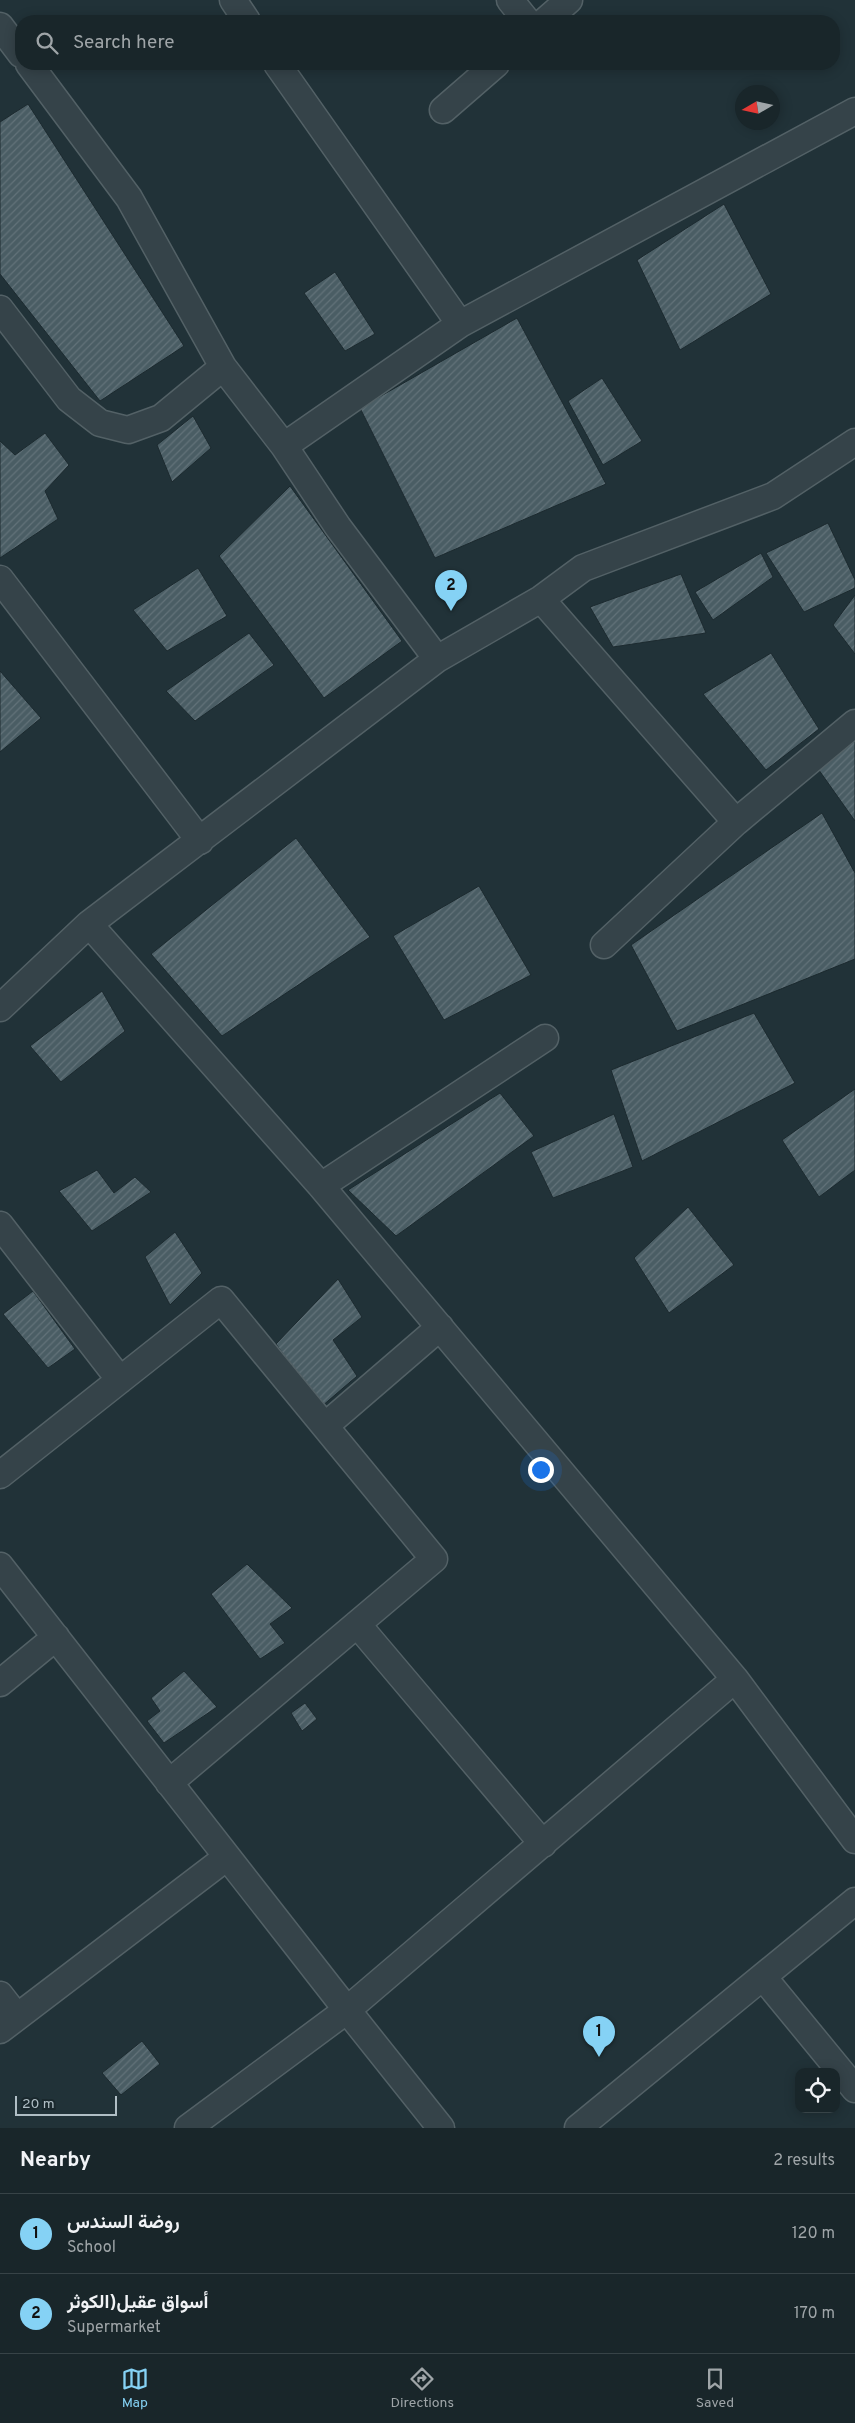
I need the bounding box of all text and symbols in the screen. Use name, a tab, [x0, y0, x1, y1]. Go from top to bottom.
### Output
search box	[15, 15, 840, 70]
icon: search	[33, 29, 61, 57]
text: Search here	[73, 31, 175, 55]
north arrow	[735, 85, 780, 130]
pin: 2	[435, 570, 467, 611]
your location	[528, 1457, 554, 1483]
pin: 1	[583, 2016, 615, 2057]
map controls	[795, 2068, 840, 2113]
button: locate	[795, 2068, 840, 2113]
scale bar	[15, 2093, 118, 2116]
text: 20 m	[22, 2096, 55, 2113]
text: Nearby	[20, 2147, 91, 2174]
text: 2 results	[773, 2151, 835, 2171]
text: روضة السندس	[67, 2211, 180, 2235]
text: 1	[33, 2224, 39, 2244]
text: 120 m	[792, 2224, 835, 2244]
text: School	[67, 2238, 116, 2258]
text: أسواق عقيل(الكوثر	[67, 2291, 208, 2315]
text: 2	[31, 2304, 41, 2324]
text: 170 m	[794, 2304, 835, 2324]
text: Supermarket	[67, 2318, 161, 2338]
tab: Map	[121, 2365, 149, 2412]
tab: Directions	[390, 2365, 454, 2412]
tab: Saved	[696, 2365, 734, 2412]

